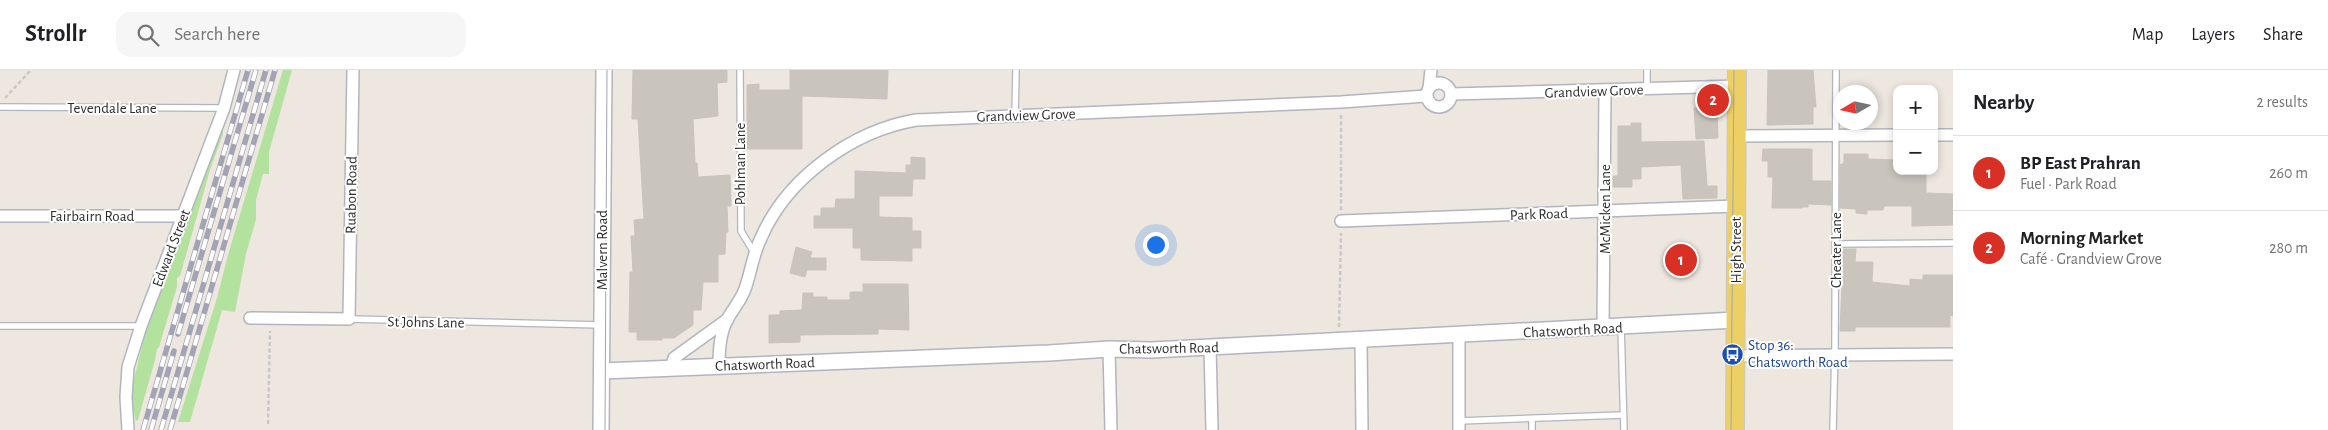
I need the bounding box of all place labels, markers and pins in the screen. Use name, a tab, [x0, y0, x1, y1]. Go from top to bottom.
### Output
pin: 2	[1697, 81, 1729, 119]
pin: 1	[1665, 241, 1697, 279]
place label: Stop 36: Chatsworth Road	[1748, 338, 1848, 370]
bus stop icon: Stop 36: Chatsworth Road	[1720, 342, 1744, 366]

